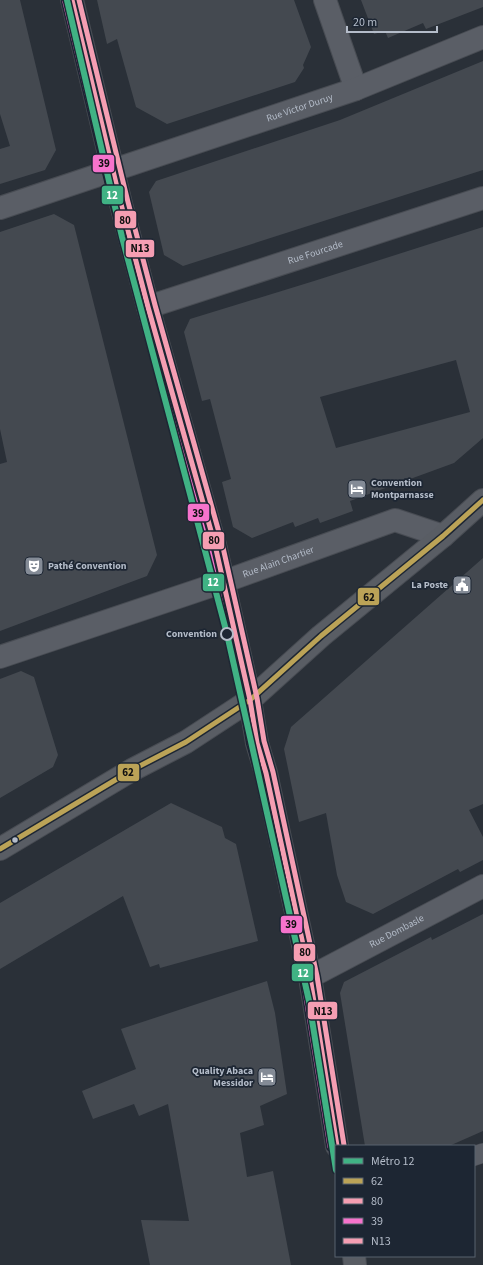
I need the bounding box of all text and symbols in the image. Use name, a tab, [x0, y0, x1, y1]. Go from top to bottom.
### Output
scale bar	[347, 8, 437, 34]
text: 20 m	[353, 14, 377, 31]
street label: Rue Victor Duruy	[264, 90, 335, 125]
line badge: 39	[92, 154, 115, 173]
text: 39	[98, 156, 110, 171]
line badge: 12	[101, 185, 124, 205]
text: 12	[106, 188, 118, 203]
line badge: 80	[114, 210, 137, 229]
text: 80	[119, 213, 131, 228]
street label: Rue Fourcade	[286, 237, 345, 268]
line badge: N13	[125, 239, 155, 258]
text: N13	[131, 241, 150, 256]
place label: Convention Montparnasse	[371, 476, 434, 502]
hotel icon: Convention Montparnasse	[346, 478, 368, 500]
line badge: 39	[187, 503, 210, 522]
text: 39	[192, 506, 204, 521]
line badge: 80	[202, 531, 225, 550]
text: 80	[208, 533, 220, 548]
street label: Rue Alain Chartier	[241, 543, 316, 581]
theatre icon: Pathé Convention	[23, 555, 45, 577]
place label: Pathé Convention	[48, 559, 127, 573]
line badge: 12	[202, 573, 225, 592]
public building icon: La Poste	[451, 574, 473, 596]
text: 12	[207, 575, 219, 590]
place label: La Poste	[411, 578, 448, 592]
line badge: 62	[357, 587, 380, 606]
text: 62	[363, 590, 375, 605]
place label: Convention	[166, 627, 217, 641]
marker: Convention	[220, 627, 234, 641]
line badge: 62	[117, 763, 140, 782]
text: 62	[122, 765, 134, 780]
unlabelled marker	[10, 835, 20, 845]
street label: Rue Dombasle	[367, 911, 427, 952]
line badge: 39	[280, 915, 303, 934]
text: 39	[285, 917, 297, 932]
line badge: 80	[293, 943, 316, 962]
text: 80	[299, 945, 311, 960]
line badge: 12	[291, 963, 314, 982]
text: 12	[297, 966, 309, 981]
line badge: N13	[307, 1001, 338, 1020]
text: N13	[314, 1004, 333, 1019]
place label: Quality Abaca Messidor	[192, 1064, 253, 1090]
hotel icon: Quality Abaca Messidor	[256, 1066, 278, 1088]
legend	[335, 1145, 475, 1257]
text: Métro 12	[371, 1153, 415, 1170]
text: 62	[371, 1173, 383, 1190]
text: 80	[371, 1193, 383, 1210]
text: 39	[371, 1213, 383, 1230]
text: N13	[371, 1233, 391, 1250]

